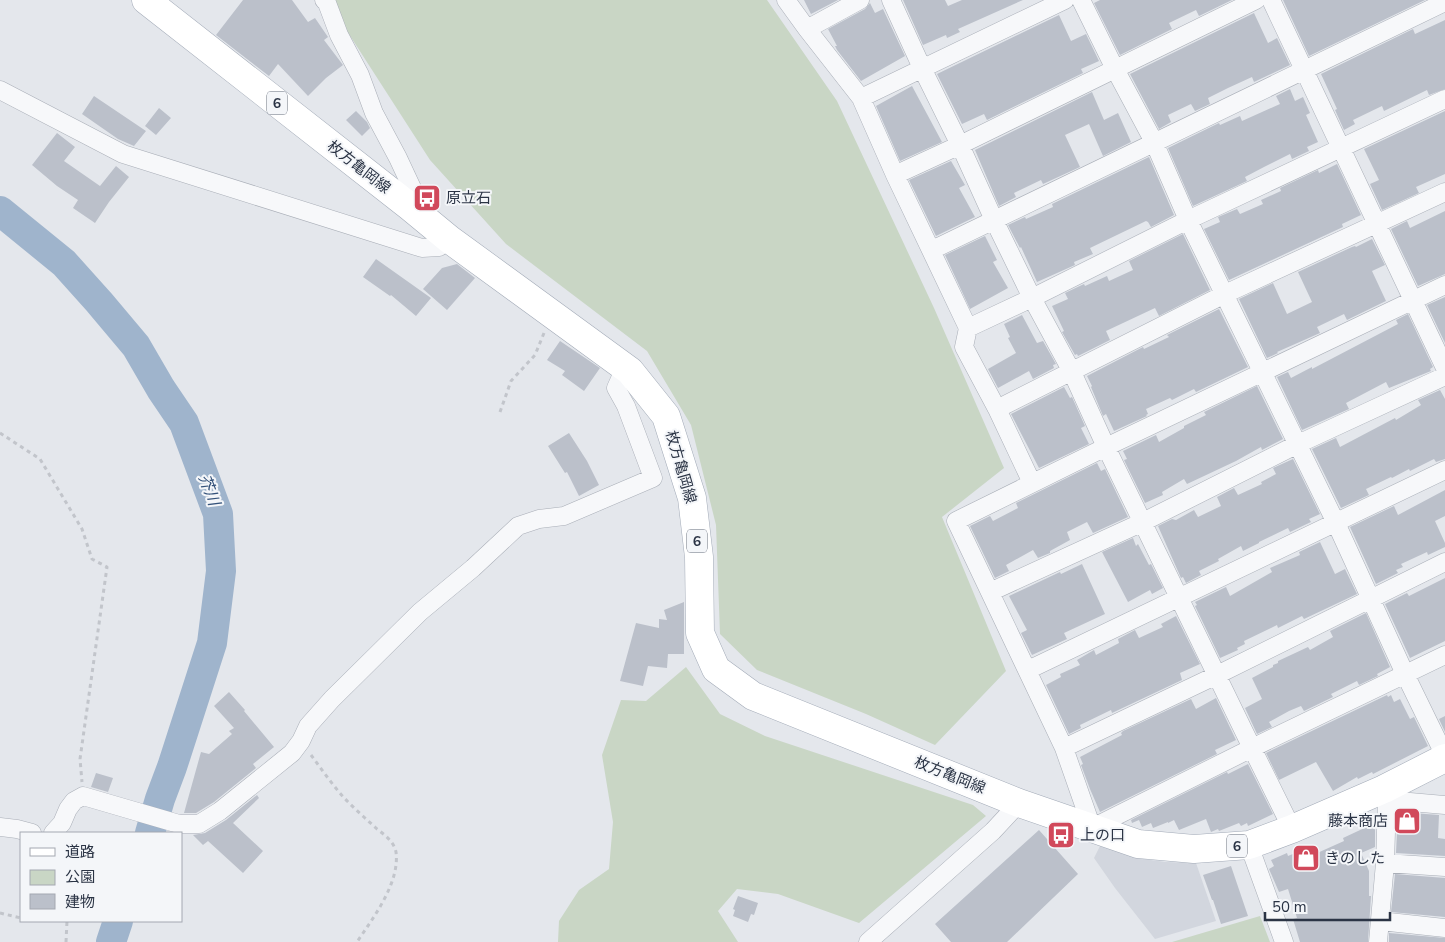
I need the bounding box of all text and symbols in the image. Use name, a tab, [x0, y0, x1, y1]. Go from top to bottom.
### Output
road number: 6	[267, 92, 287, 115]
street label: 枚方亀岡線	[323, 136, 395, 198]
bus stop icon: 原立石	[412, 183, 442, 213]
place label: 原立石	[446, 188, 491, 208]
street label: 枚方亀岡線	[661, 428, 701, 506]
water label: 芥川	[193, 471, 226, 511]
road number: 6	[687, 530, 707, 552]
street label: 枚方亀岡線	[911, 752, 989, 798]
shop icon: 藤本商店	[1392, 806, 1422, 836]
place label: 藤本商店	[1328, 811, 1388, 831]
bus stop icon: 上の口	[1046, 820, 1076, 850]
place label: 上の口	[1080, 825, 1125, 845]
legend	[20, 832, 182, 922]
road number: 6	[1227, 834, 1247, 858]
text: 道路	[65, 842, 95, 862]
shop icon: きのした	[1291, 843, 1321, 873]
place label: きのした	[1325, 848, 1385, 868]
text: 公園	[65, 867, 95, 887]
scale bar	[1265, 890, 1390, 922]
text: 建物	[65, 892, 95, 912]
text: 50 m	[1272, 897, 1307, 917]

